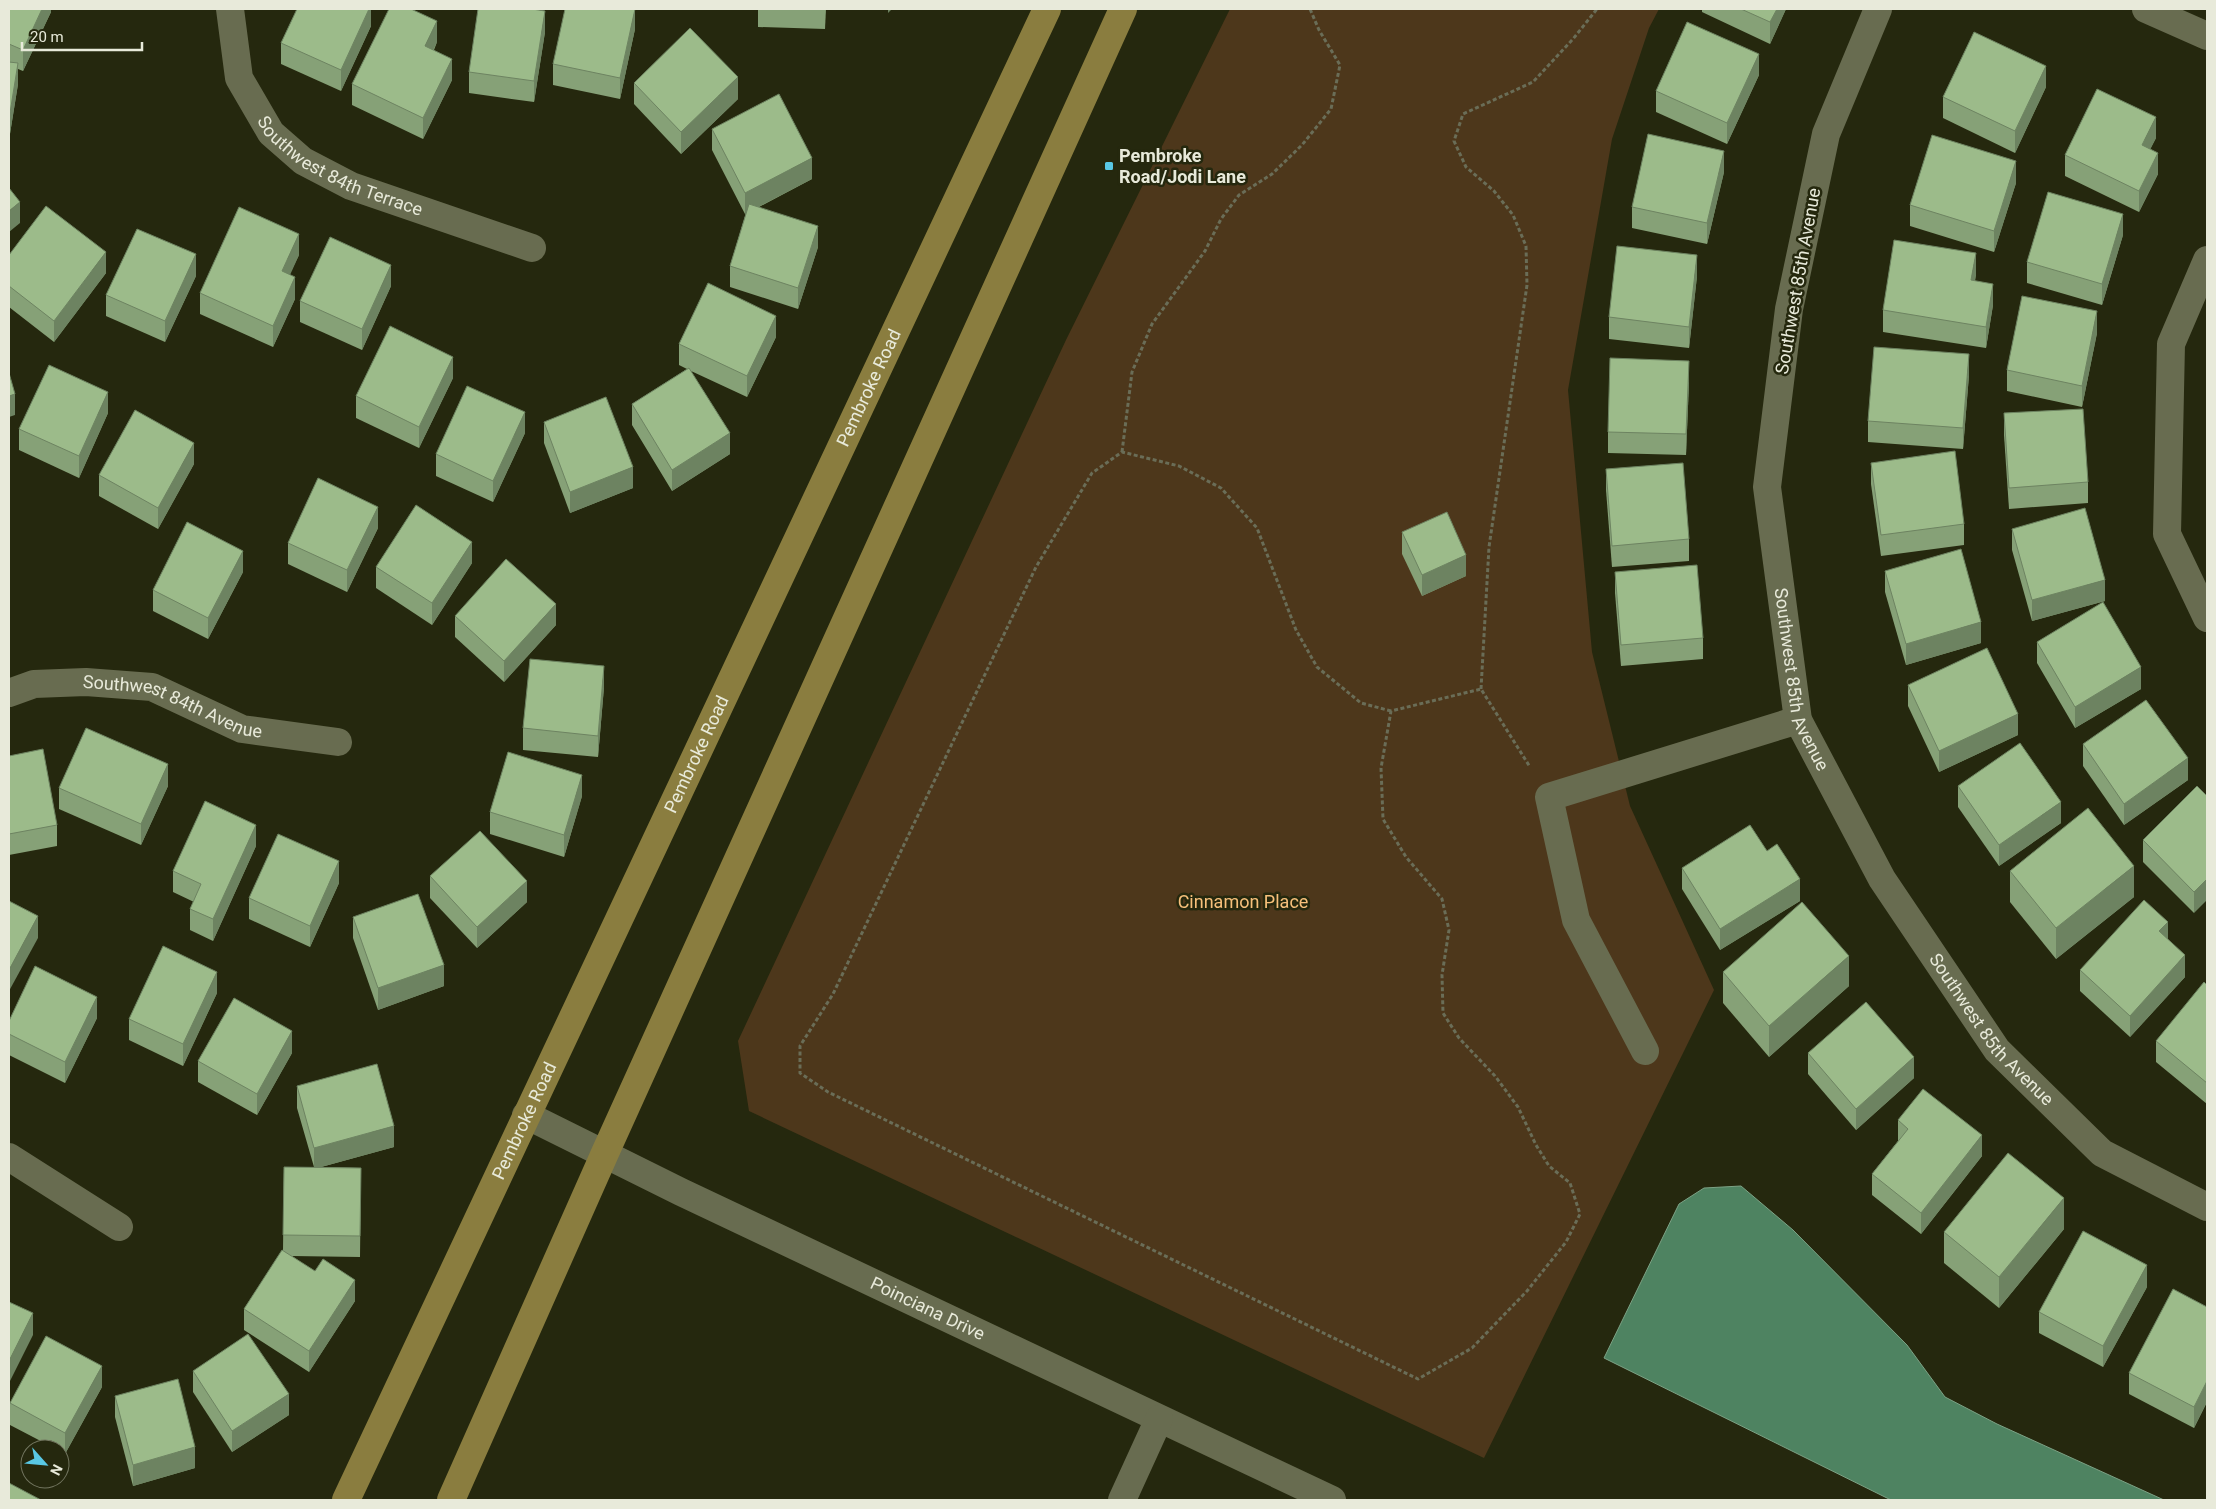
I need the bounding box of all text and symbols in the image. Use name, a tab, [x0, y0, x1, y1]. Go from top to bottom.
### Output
scale bar	[22, 20, 142, 52]
text: 20 m	[30, 28, 64, 46]
street label: Southwest 84th Terrace	[253, 112, 425, 220]
place label: Pembroke Road/Jodi Lane	[1119, 145, 1246, 187]
marker: Pembroke Road/Jodi Lane	[1103, 160, 1115, 172]
street label: Southwest 85th Avenue	[1771, 186, 1824, 376]
street label: Pembroke Road	[832, 326, 905, 450]
street label: Southwest 85th Avenue	[1771, 587, 1834, 774]
street label: Southwest 84th Avenue	[82, 671, 264, 742]
street label: Pembroke Road	[660, 692, 733, 816]
park label: Cinnamon Place	[1178, 891, 1308, 912]
street label: Southwest 85th Avenue	[1925, 949, 2058, 1110]
street label: Pembroke Road	[487, 1059, 560, 1183]
street label: Poinciana Drive	[867, 1272, 989, 1344]
north arrow	[20, 1439, 70, 1489]
text: N	[47, 1462, 66, 1478]

